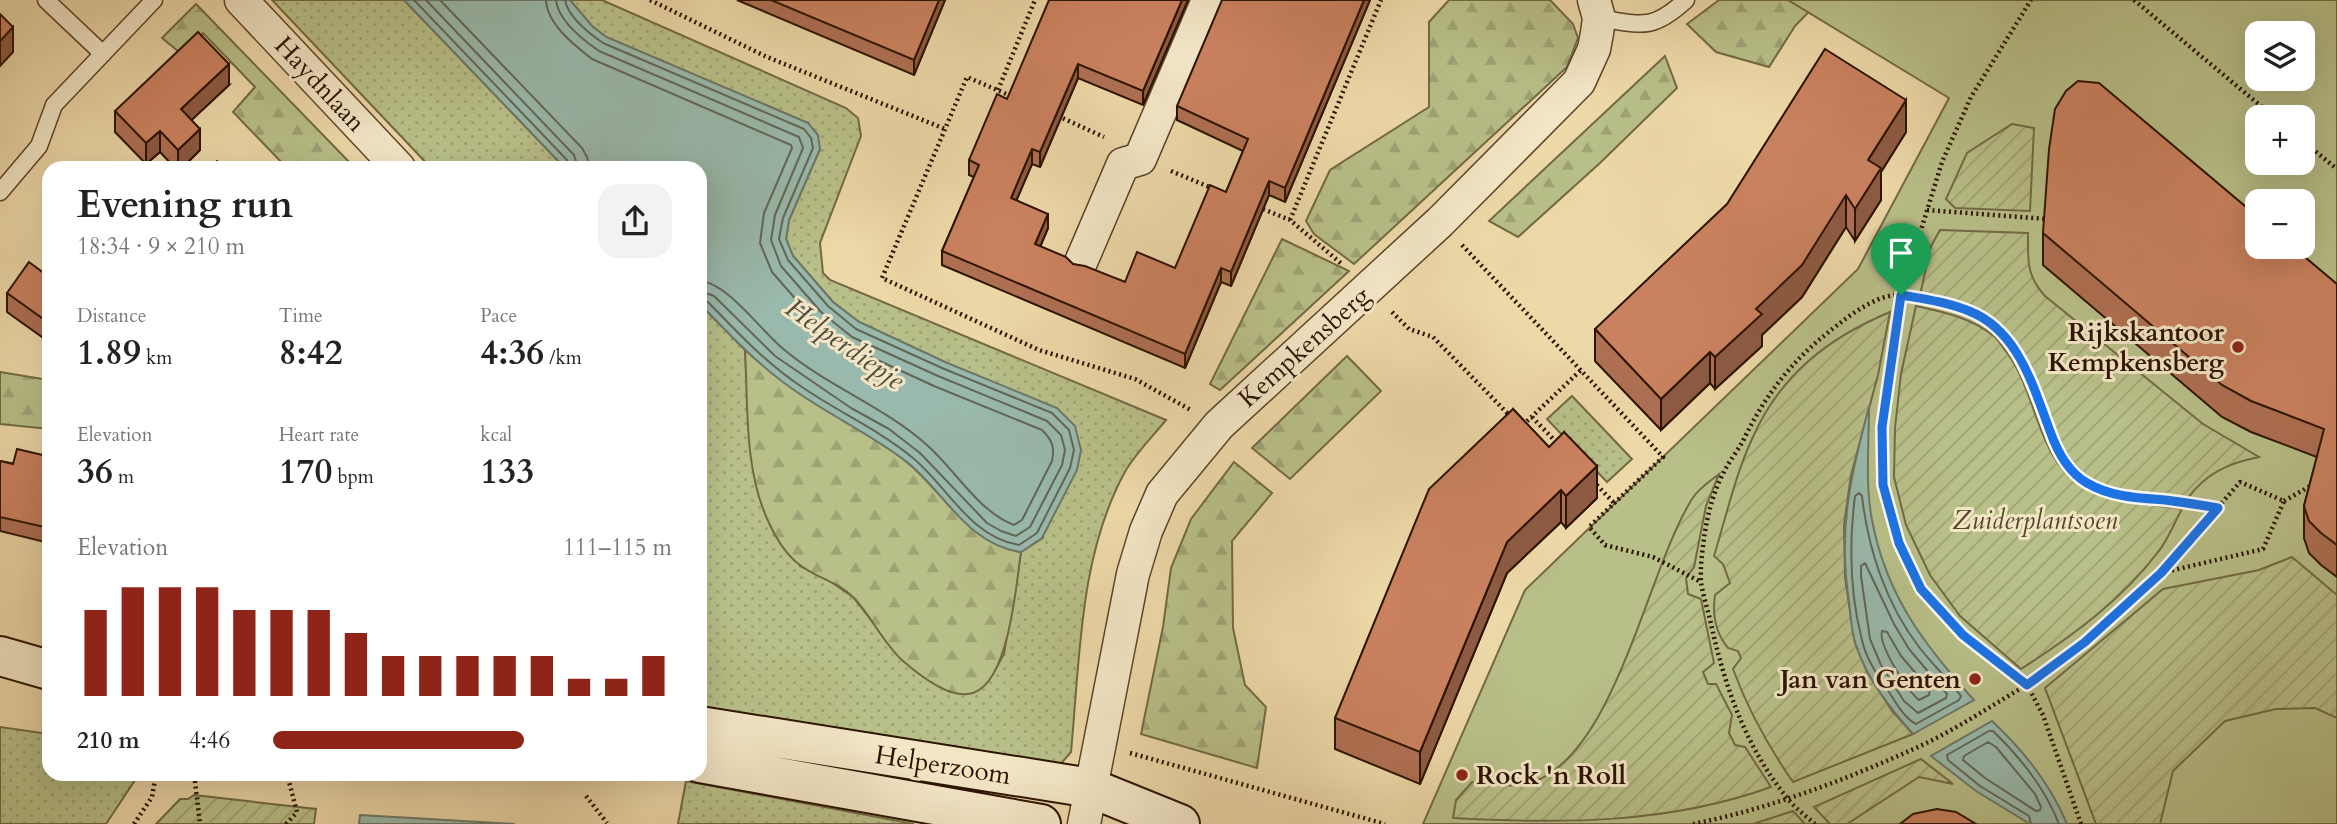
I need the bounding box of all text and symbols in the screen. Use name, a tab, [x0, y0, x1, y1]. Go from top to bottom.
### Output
map controls	[2245, 21, 2315, 259]
button: layers	[2245, 21, 2315, 91]
street label: Haydnlaan	[267, 28, 374, 140]
button: +	[2245, 105, 2315, 175]
text: Evening run	[77, 179, 293, 231]
button: share	[598, 184, 672, 258]
button: −	[2245, 189, 2315, 259]
pin	[1871, 223, 1931, 295]
text: 18:34 · 9 × 210 m	[77, 231, 245, 262]
icon: arrive	[1882, 234, 1920, 272]
street label: Kempkensberg	[1231, 278, 1378, 416]
water label: Helperdiepje	[778, 289, 912, 399]
text: Distance	[77, 303, 146, 329]
text: Time	[279, 303, 323, 329]
text: Pace	[480, 303, 517, 329]
place label: Rijkskantoor Kempkensberg	[2048, 315, 2225, 380]
text: 1.89	[77, 329, 141, 377]
text: 8:42	[279, 329, 343, 377]
text: 4:36	[480, 329, 544, 377]
marker: Rijkskantoor Kempkensberg	[2230, 339, 2246, 355]
text: km	[141, 345, 172, 371]
text: /km	[544, 345, 582, 371]
text: Elevation	[77, 422, 152, 448]
text: Heart rate	[279, 422, 359, 448]
text: kcal	[480, 422, 512, 448]
text: 36	[77, 448, 113, 496]
text: 170	[279, 448, 332, 496]
text: 133	[480, 448, 534, 496]
text: m	[113, 464, 134, 490]
text: bpm	[332, 464, 374, 490]
park label: Zuiderplantsoen	[1953, 503, 2118, 538]
text: Elevation	[77, 532, 168, 563]
text: 111–115 m	[563, 532, 672, 563]
place label: Jan van Genten	[1776, 662, 1961, 697]
marker: Jan van Genten	[1967, 671, 1983, 687]
text: 210 m	[77, 725, 140, 756]
text: 4:46	[189, 725, 230, 756]
street label: Helperzoom	[873, 737, 1013, 793]
place label: Rock 'n Roll	[1476, 758, 1627, 793]
marker: Rock 'n Roll	[1454, 767, 1470, 783]

